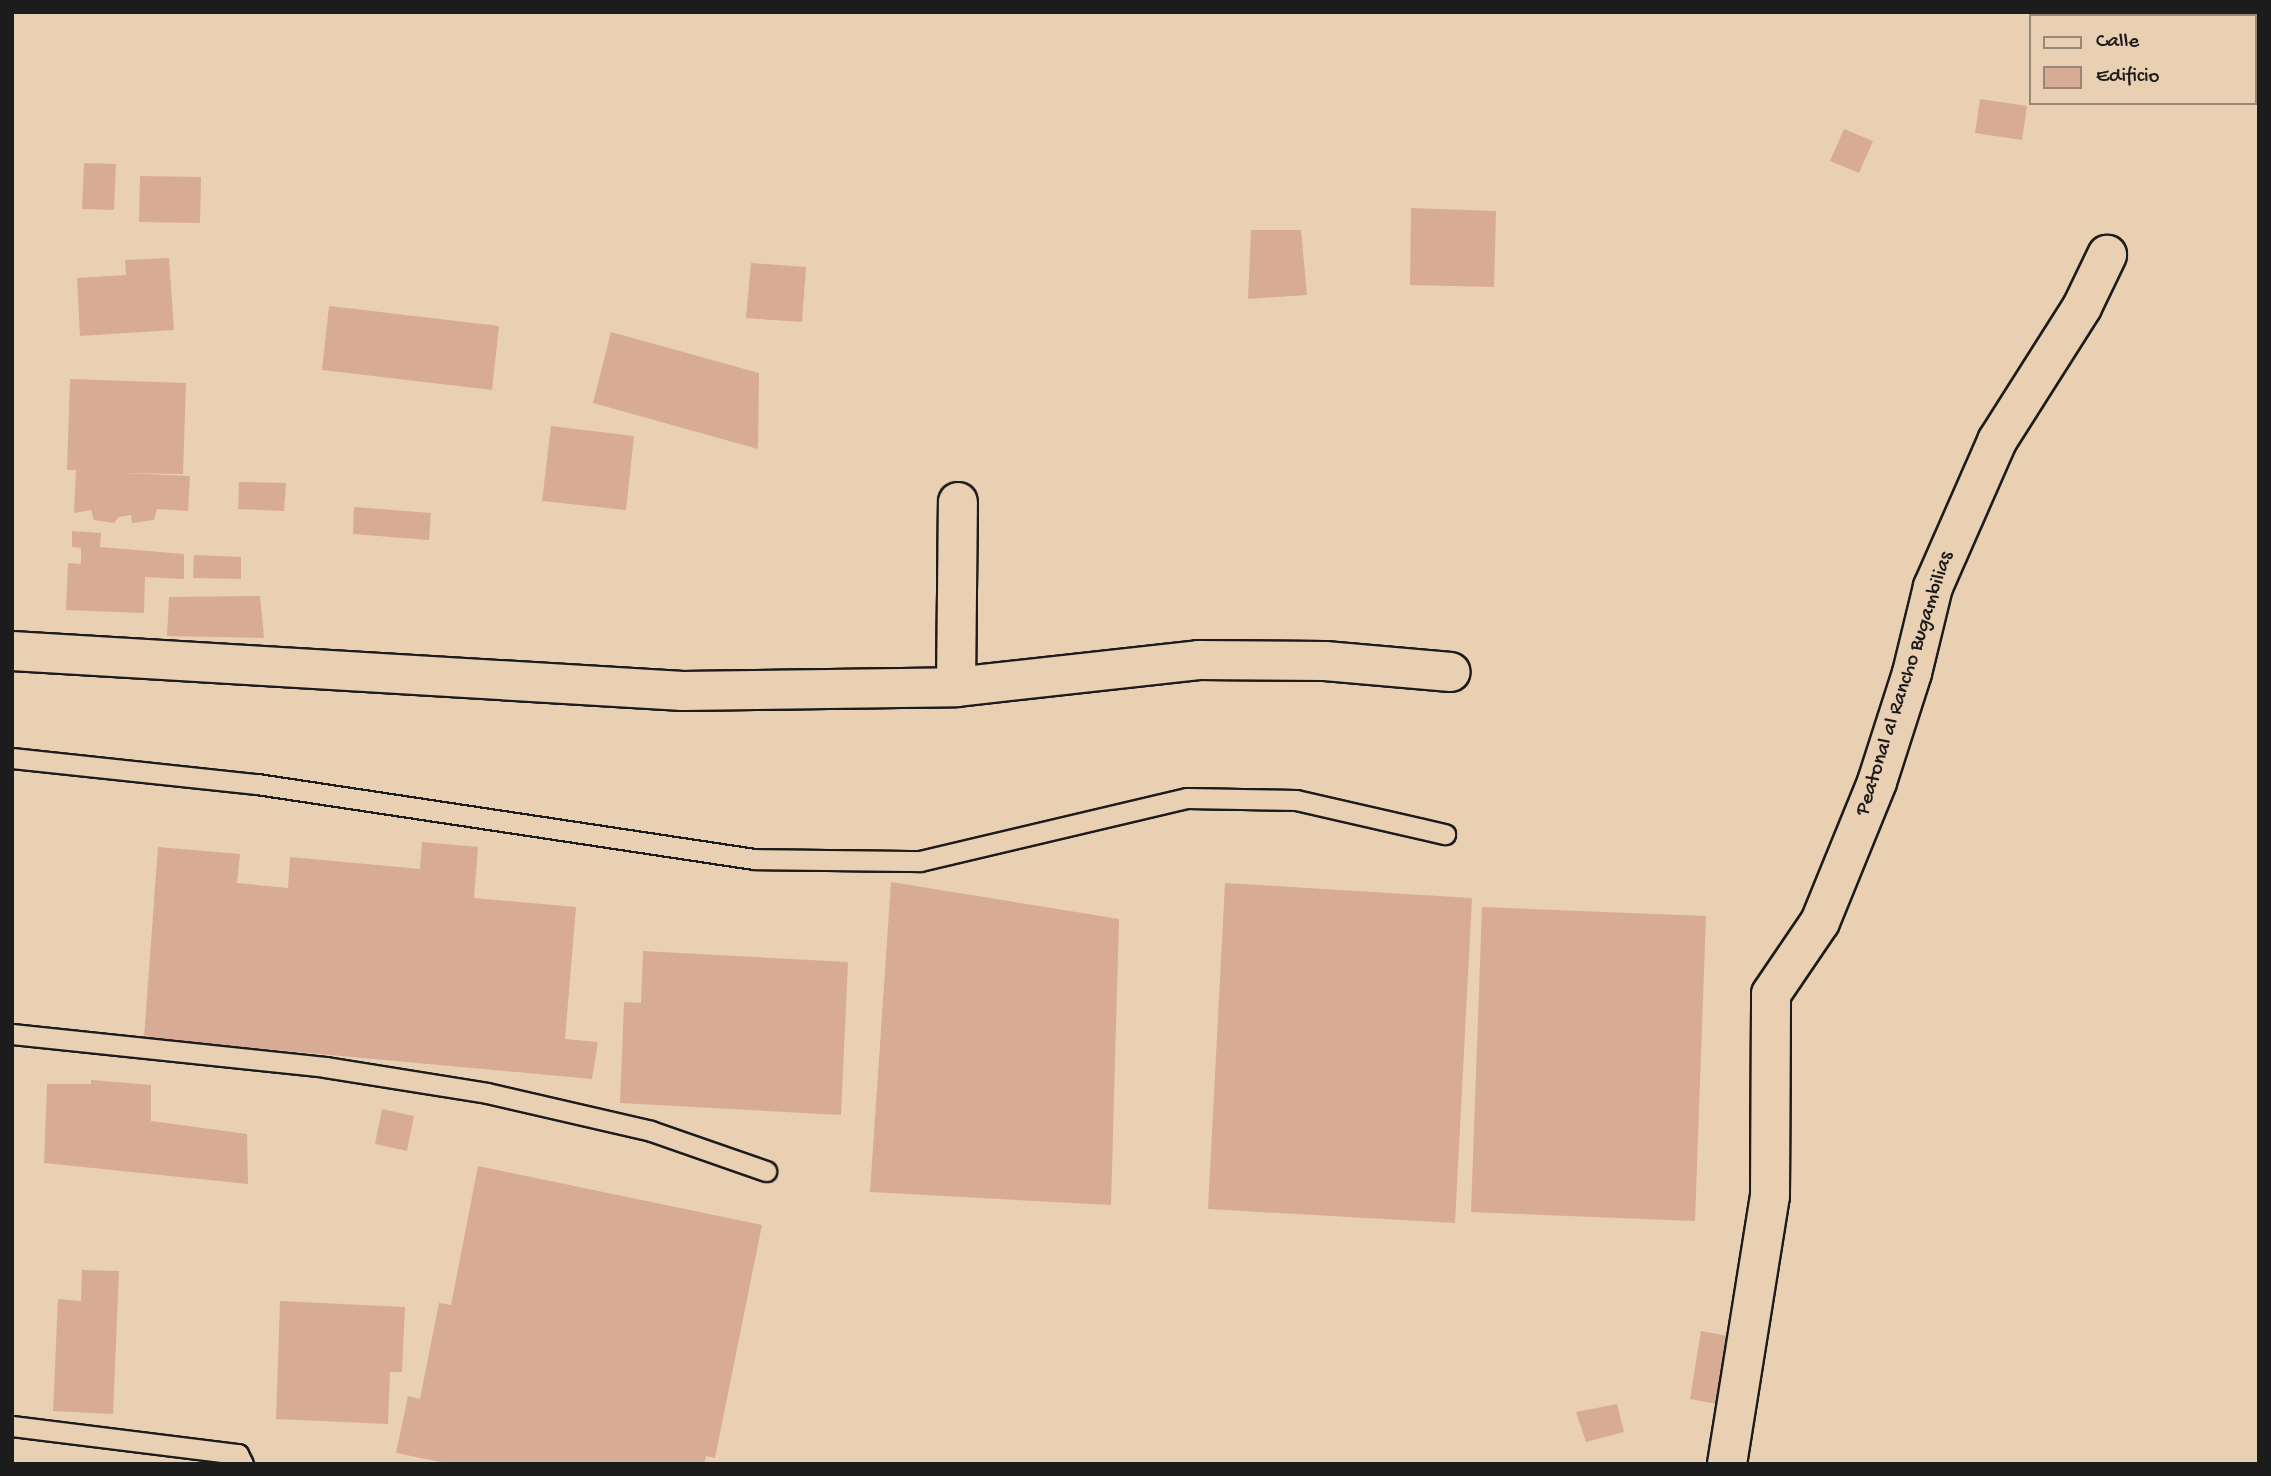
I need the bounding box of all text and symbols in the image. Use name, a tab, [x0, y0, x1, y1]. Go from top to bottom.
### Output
legend	[2030, 14, 2257, 105]
text: Calle	[2096, 30, 2139, 55]
text: Edificio	[2096, 65, 2160, 90]
street label: Peatonal al Rancho Bugambilias	[1851, 549, 1961, 819]

